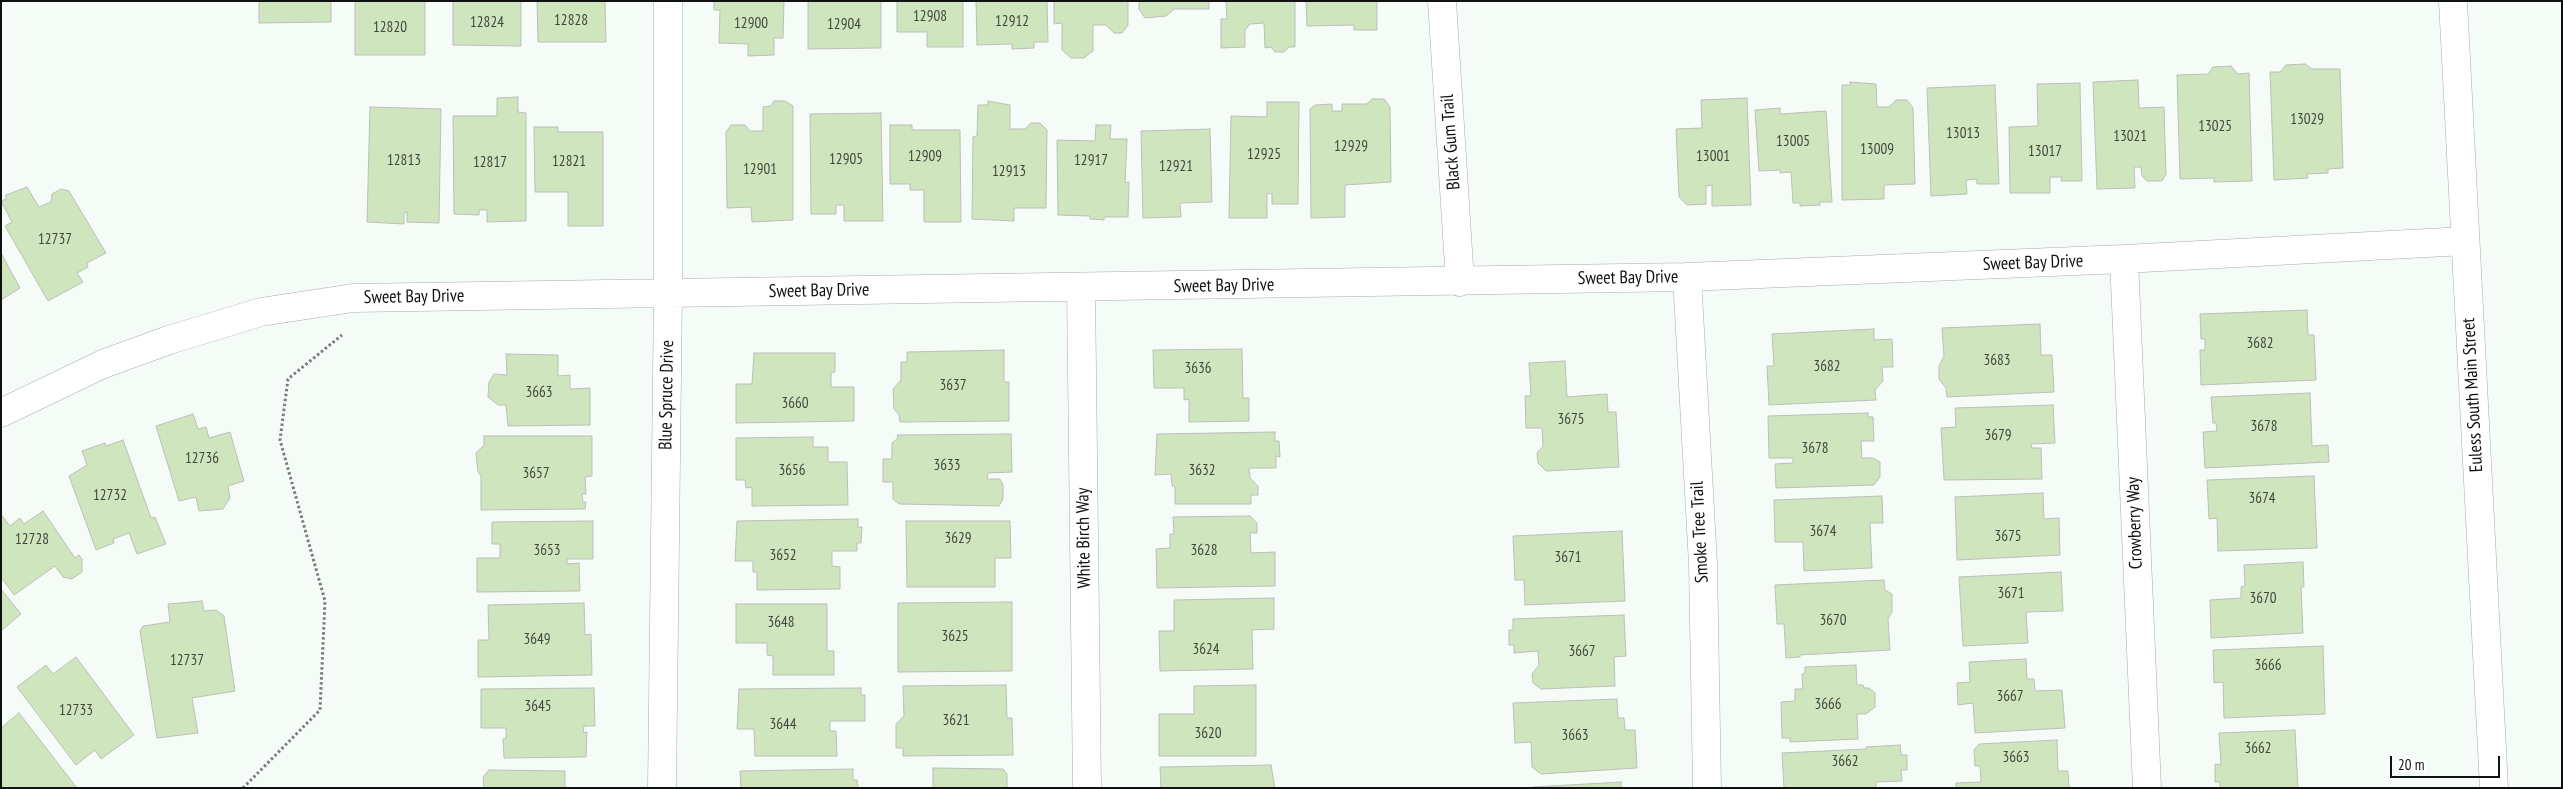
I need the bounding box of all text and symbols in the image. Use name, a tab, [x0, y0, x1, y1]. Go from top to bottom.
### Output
house number: 12908	[913, 8, 947, 26]
house number: 12828	[554, 12, 588, 30]
house number: 12912	[995, 13, 1029, 31]
house number: 12824	[470, 14, 504, 32]
house number: 12900	[734, 15, 768, 33]
house number: 12904	[827, 16, 861, 34]
house number: 12820	[373, 19, 407, 37]
street label: Black Gum Trail	[1437, 93, 1465, 191]
house number: 13029	[2290, 111, 2324, 129]
house number: 13025	[2198, 118, 2232, 136]
house number: 13013	[1946, 125, 1980, 143]
house number: 13021	[2113, 128, 2147, 146]
house number: 13005	[1776, 133, 1810, 151]
house number: 12929	[1334, 138, 1368, 156]
house number: 13009	[1860, 141, 1894, 159]
house number: 13017	[2028, 143, 2062, 161]
house number: 12925	[1247, 146, 1281, 164]
house number: 12909	[908, 148, 942, 166]
house number: 13001	[1696, 148, 1730, 166]
house number: 12905	[829, 151, 863, 169]
house number: 12813	[387, 152, 421, 170]
house number: 12917	[1074, 152, 1108, 170]
house number: 12821	[552, 153, 586, 171]
house number: 12817	[473, 154, 507, 172]
house number: 12921	[1159, 158, 1193, 176]
house number: 12901	[743, 161, 777, 179]
house number: 12913	[992, 163, 1026, 181]
house number: 12737	[38, 231, 72, 249]
street label: Sweet Bay Drive	[1982, 250, 2084, 276]
street label: Sweet Bay Drive	[1578, 266, 1678, 290]
street label: Sweet Bay Drive	[1174, 274, 1274, 298]
street label: Sweet Bay Drive	[769, 279, 869, 303]
street label: Sweet Bay Drive	[364, 285, 464, 309]
street label: Euless South Main Street	[2458, 317, 2488, 473]
house number: 3682	[2247, 335, 2273, 353]
street label: Blue Spruce Drive	[655, 340, 679, 450]
house number: 3683	[1984, 352, 2010, 370]
house number: 3682	[1814, 358, 1840, 376]
house number: 3636	[1185, 360, 1211, 378]
house number: 3637	[940, 377, 966, 395]
house number: 3663	[526, 384, 552, 402]
house number: 3660	[782, 395, 808, 413]
house number: 3675	[1558, 411, 1584, 429]
house number: 3678	[2251, 418, 2277, 436]
house number: 3679	[1985, 427, 2011, 445]
house number: 3678	[1802, 440, 1828, 458]
house number: 12736	[185, 450, 219, 468]
house number: 3633	[934, 457, 960, 475]
house number: 3656	[779, 462, 805, 480]
house number: 3632	[1189, 462, 1215, 480]
house number: 3657	[523, 465, 549, 483]
street label: Crowberry Way	[2123, 476, 2147, 570]
street label: Smoke Tree Trail	[1687, 481, 1713, 583]
house number: 12732	[93, 487, 127, 505]
street label: White Birch Way	[1072, 487, 1096, 589]
house number: 3674	[2249, 490, 2275, 508]
house number: 3674	[1810, 523, 1836, 541]
house number: 3675	[1995, 528, 2021, 546]
house number: 3629	[945, 530, 971, 548]
house number: 12728	[15, 531, 49, 549]
house number: 3653	[534, 542, 560, 560]
house number: 3628	[1191, 542, 1217, 560]
house number: 3652	[770, 547, 796, 565]
house number: 3671	[1555, 549, 1581, 567]
house number: 3671	[1998, 585, 2024, 603]
house number: 3670	[2250, 590, 2276, 608]
house number: 3670	[1820, 612, 1846, 630]
house number: 3648	[768, 614, 794, 632]
house number: 3625	[942, 628, 968, 646]
house number: 3649	[524, 631, 550, 649]
house number: 3624	[1193, 641, 1219, 659]
house number: 3667	[1569, 643, 1595, 661]
house number: 12737	[170, 652, 204, 670]
house number: 3666	[2255, 657, 2281, 675]
house number: 3667	[1997, 688, 2023, 706]
house number: 3666	[1815, 696, 1841, 714]
house number: 3645	[525, 698, 551, 716]
house number: 12733	[59, 702, 93, 720]
house number: 3621	[943, 712, 969, 730]
house number: 3644	[770, 716, 796, 734]
house number: 3620	[1195, 725, 1221, 743]
house number: 3663	[1562, 727, 1588, 745]
house number: 3662	[2245, 740, 2271, 758]
scale bar	[2393, 746, 2503, 778]
house number: 3663	[2003, 749, 2029, 767]
house number: 3662	[1832, 753, 1858, 771]
text: 20 m	[2398, 755, 2424, 774]

